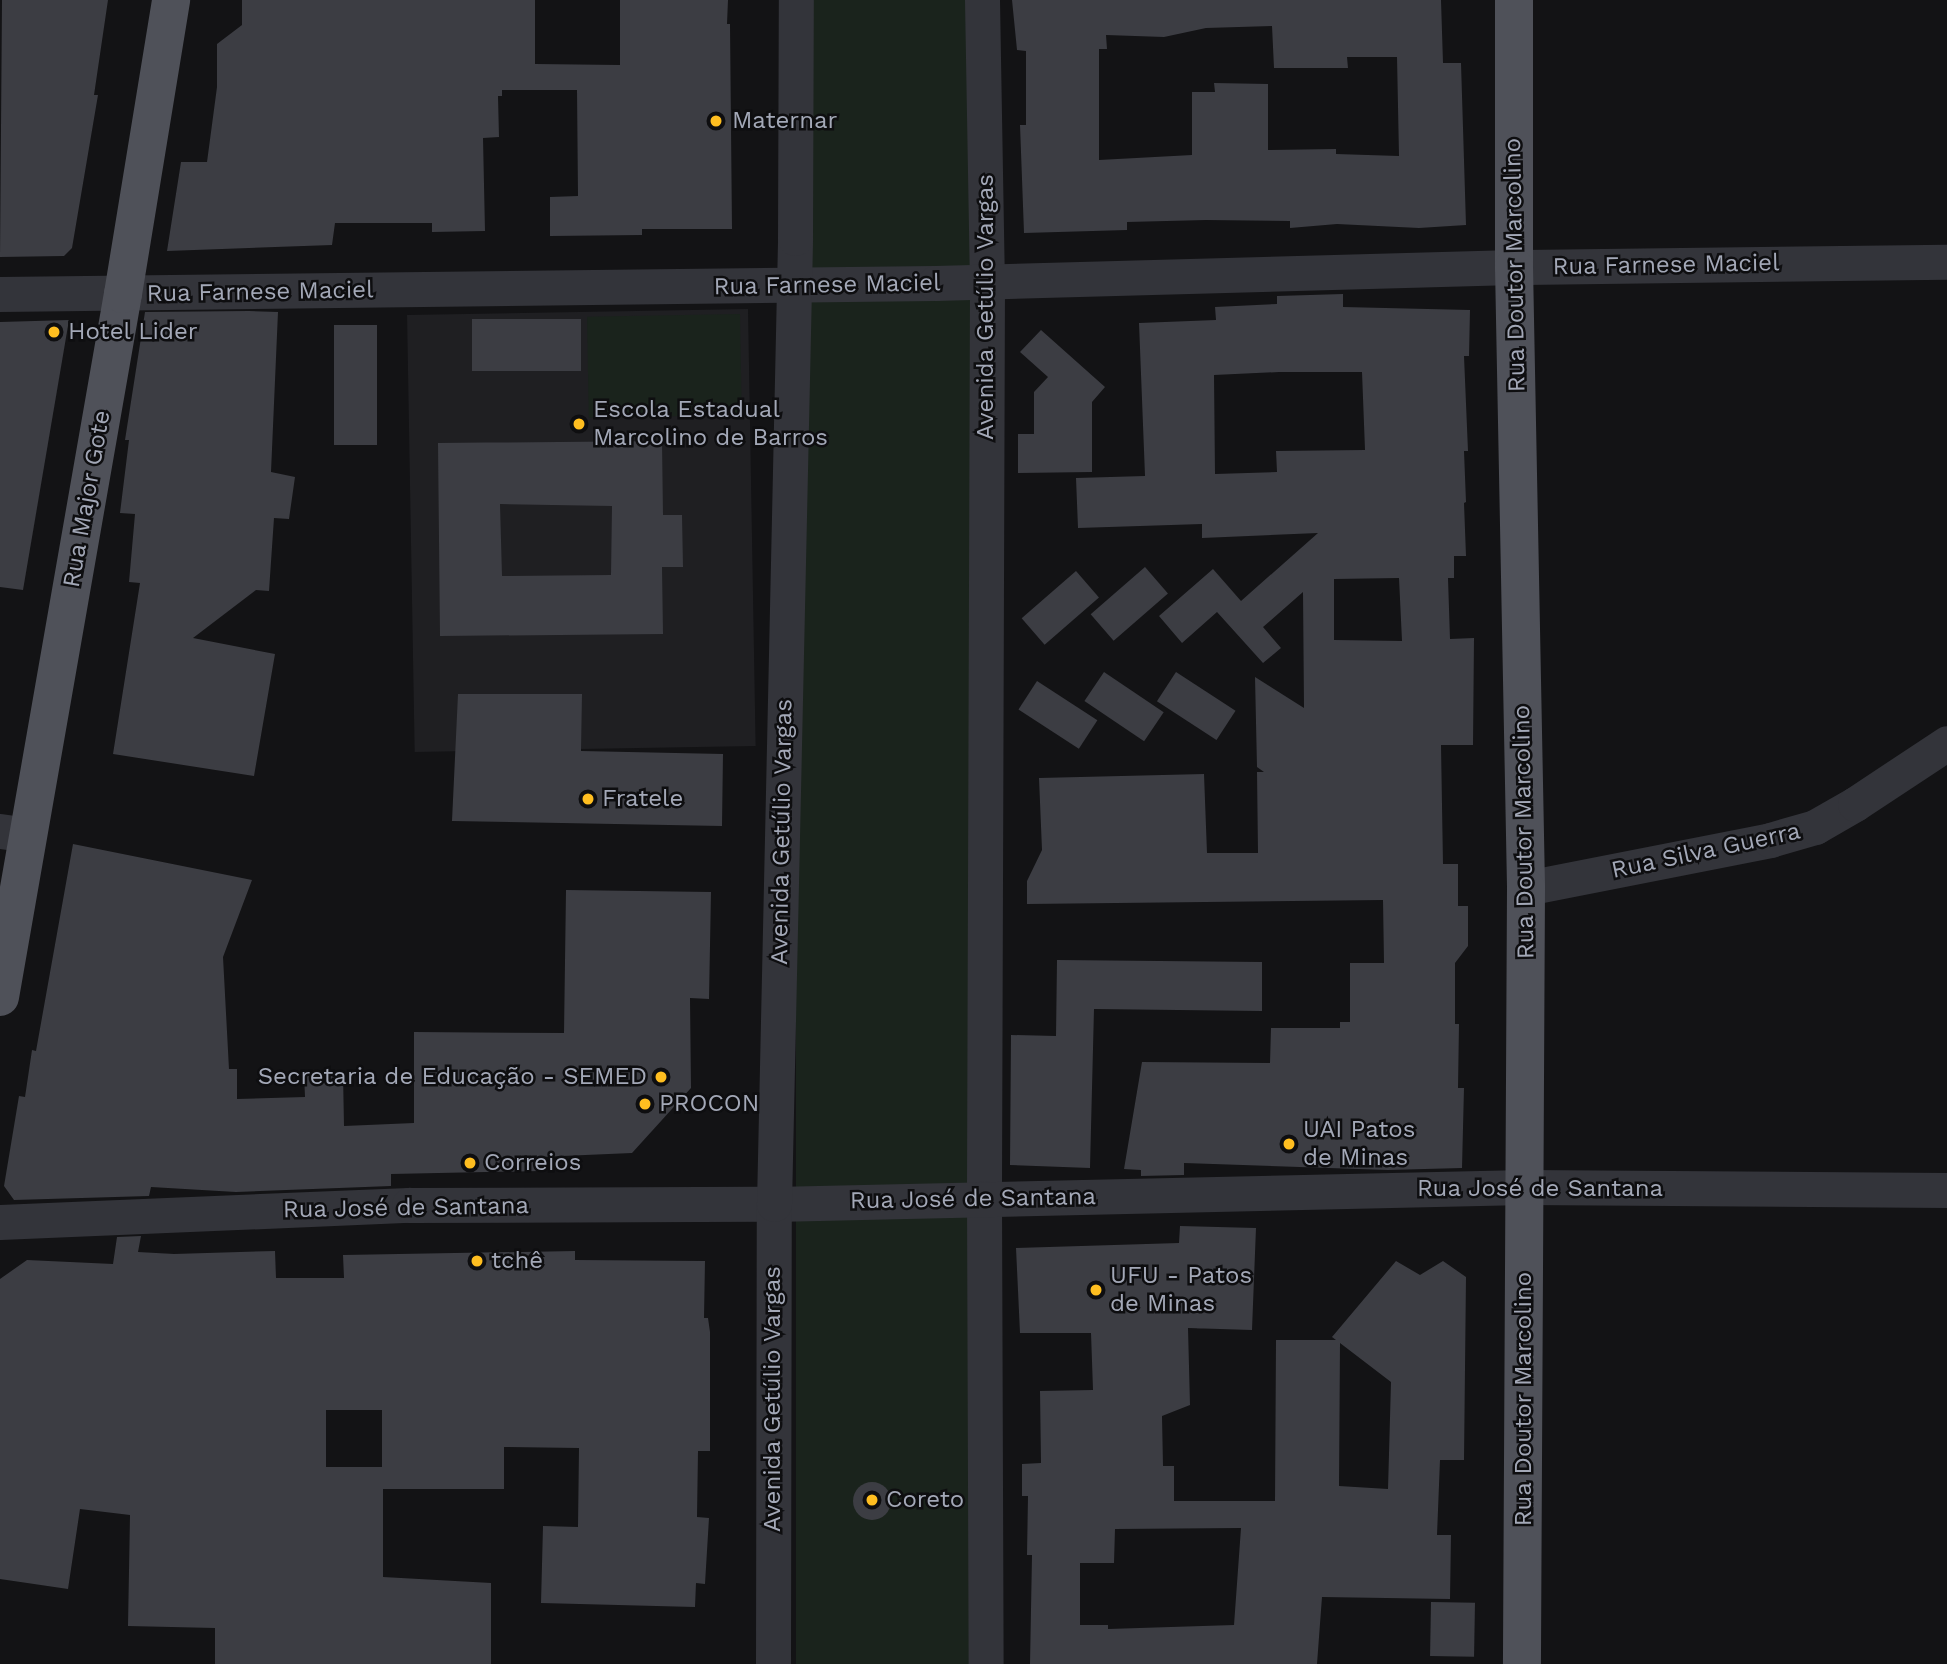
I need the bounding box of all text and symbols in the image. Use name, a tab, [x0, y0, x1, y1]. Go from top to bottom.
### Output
place label: Maternar	[732, 107, 837, 135]
marker: Maternar	[706, 111, 726, 131]
street label: Rua Doutor Marcolino	[1498, 137, 1532, 393]
street label: Avenida Getúlio Vargas	[972, 173, 1000, 441]
street label: Rua Farnese Maciel	[1552, 249, 1780, 281]
street label: Rua Farnese Maciel	[713, 269, 941, 301]
street label: Rua Farnese Maciel	[146, 276, 374, 308]
place label: Hotel Lider	[68, 318, 198, 346]
marker: Hotel Lider	[46, 324, 62, 340]
place label: Escola Estadual Marcolino de Barros	[593, 396, 828, 452]
street label: Rua Major Gote	[57, 408, 117, 590]
marker: Escola Estadual Marcolino de Barros	[571, 416, 587, 432]
street label: Avenida Getúlio Vargas	[765, 698, 799, 966]
street label: Rua Doutor Marcolino	[1507, 704, 1541, 960]
place label: Fratele	[602, 785, 683, 813]
marker: Fratele	[580, 791, 596, 807]
street label: Rua Silva Guerra	[1608, 817, 1804, 885]
place label: Secretaria de Educação - SEMED	[257, 1063, 647, 1091]
marker: Secretaria de Educação - SEMED	[653, 1069, 669, 1085]
place label: PROCON	[659, 1090, 759, 1118]
marker: PROCON	[637, 1096, 653, 1112]
place label: UAI Patos de Minas	[1303, 1116, 1415, 1172]
marker: UAI Patos de Minas	[1281, 1136, 1297, 1152]
place label: Correios	[484, 1149, 581, 1177]
marker: Correios	[462, 1155, 478, 1171]
street label: Rua José de Santana	[1416, 1175, 1664, 1203]
street label: Rua José de Santana	[849, 1182, 1097, 1216]
street label: Rua José de Santana	[282, 1191, 530, 1225]
place label: tchê	[491, 1247, 543, 1275]
marker: tchê	[469, 1253, 485, 1269]
place label: UFU - Patos de Minas	[1110, 1262, 1252, 1318]
street label: Avenida Getúlio Vargas	[759, 1265, 787, 1533]
street label: Rua Doutor Marcolino	[1510, 1271, 1538, 1527]
marker: UFU - Patos de Minas	[1088, 1282, 1104, 1298]
place label: Coreto	[886, 1486, 964, 1514]
marker: Coreto	[864, 1492, 880, 1508]

